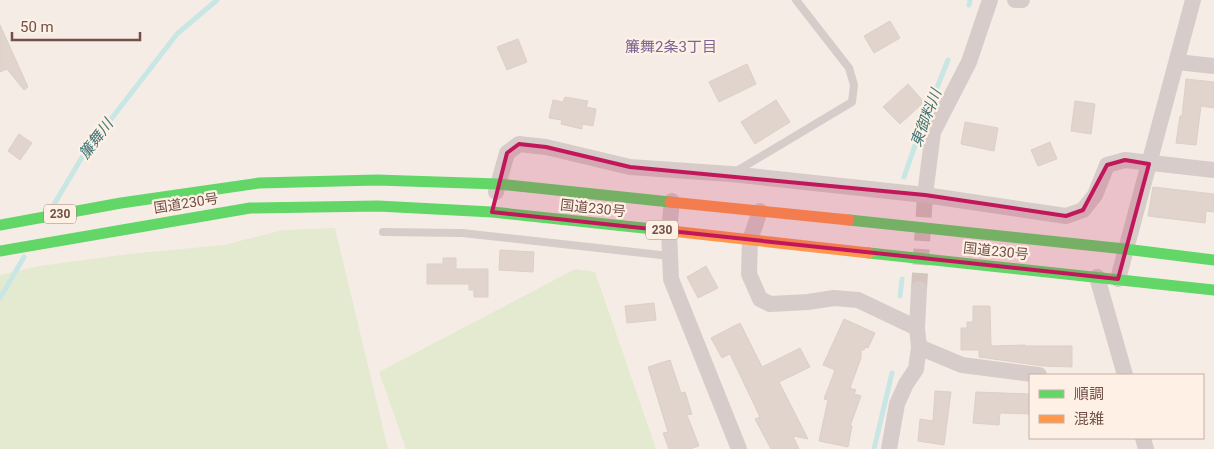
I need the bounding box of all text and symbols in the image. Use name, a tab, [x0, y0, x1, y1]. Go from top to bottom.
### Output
scale bar	[12, 10, 140, 42]
text: 50 m	[20, 18, 54, 36]
district label: 簾舞2条3丁目	[625, 38, 717, 56]
water label: 東御料川	[907, 85, 946, 149]
water label: 簾舞川	[75, 114, 118, 162]
street label: 国道230号	[152, 190, 220, 216]
street label: 国道230号	[560, 197, 626, 219]
road number: 230	[44, 204, 76, 223]
road number: 230	[646, 220, 678, 240]
street label: 国道230号	[963, 240, 1029, 262]
legend	[1029, 374, 1204, 439]
text: 順調	[1074, 385, 1104, 403]
text: 混雑	[1074, 410, 1104, 428]

